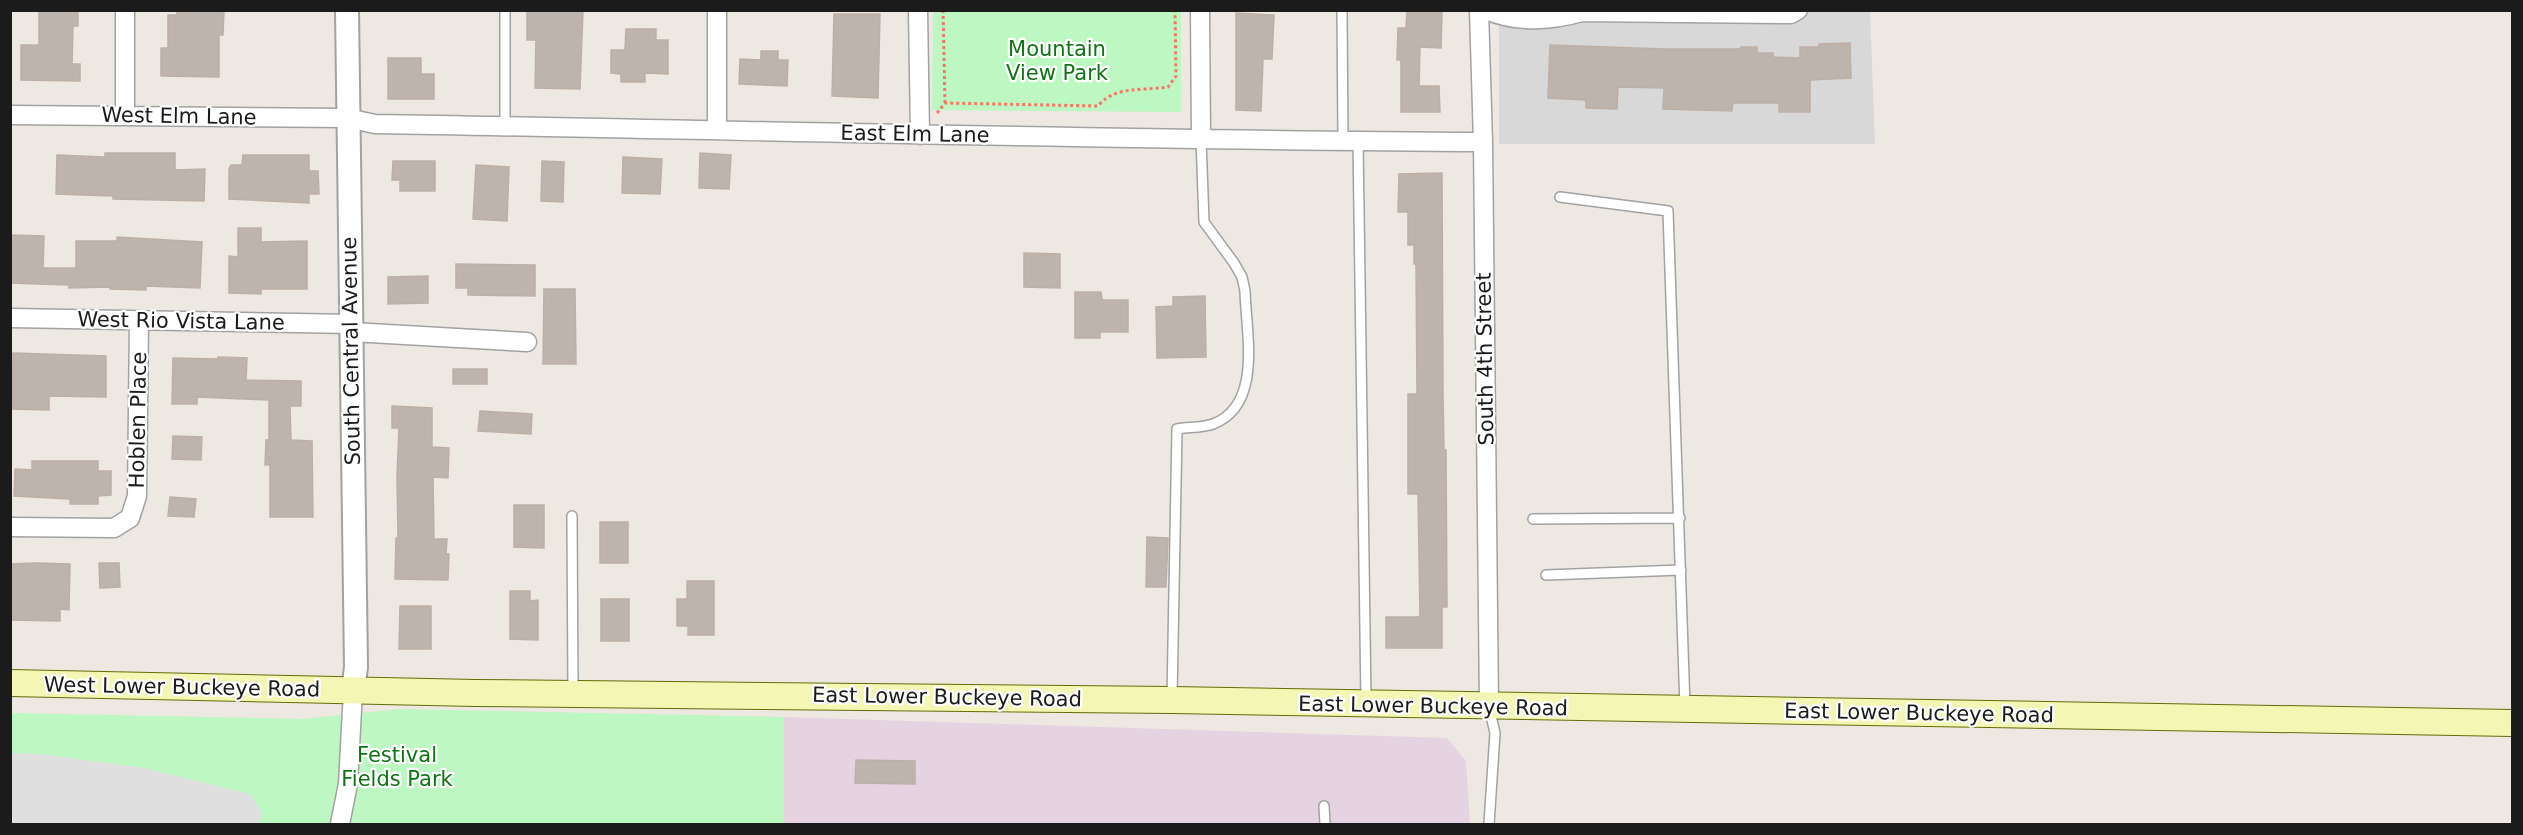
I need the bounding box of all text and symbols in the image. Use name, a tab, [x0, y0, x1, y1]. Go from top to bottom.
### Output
park label: Mountain View Park	[1006, 37, 1109, 85]
street label: West Elm Lane	[101, 103, 257, 129]
street label: East Elm Lane	[840, 121, 990, 147]
street label: South Central Avenue	[337, 236, 365, 466]
street label: South 4th Street	[1471, 272, 1499, 446]
street label: West Rio Vista Lane	[77, 307, 285, 335]
street label: Hoblen Place	[125, 352, 151, 488]
street label: West Lower Buckeye Road	[44, 673, 320, 701]
street label: East Lower Buckeye Road	[812, 683, 1082, 711]
street label: East Lower Buckeye Road	[1298, 692, 1568, 720]
street label: East Lower Buckeye Road	[1784, 699, 2054, 727]
park label: Festival Fields Park	[341, 743, 454, 791]

